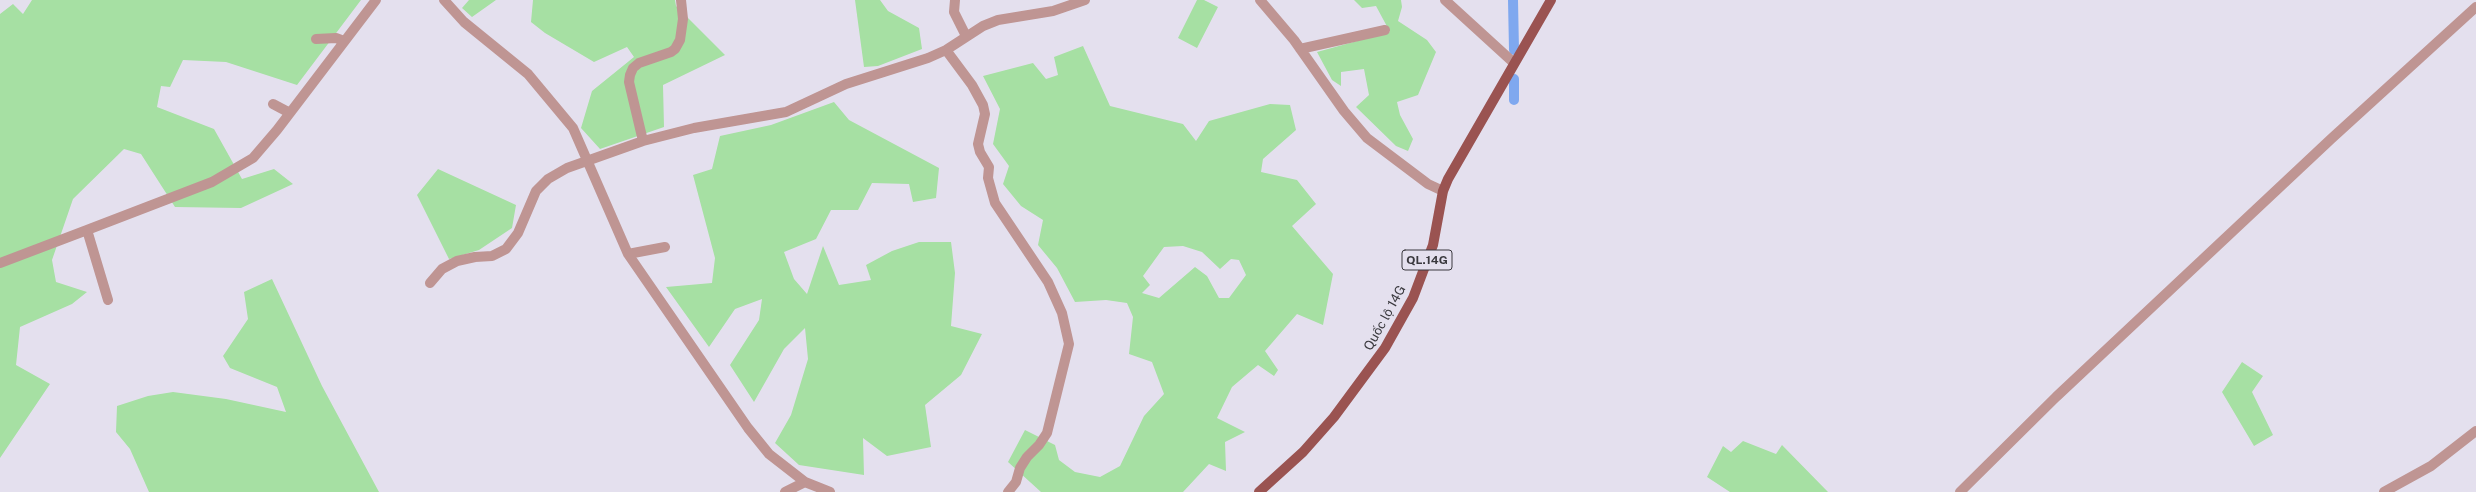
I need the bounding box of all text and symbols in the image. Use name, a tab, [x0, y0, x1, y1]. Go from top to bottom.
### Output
road number: QL.14G	[1402, 250, 1452, 270]
street label: Quốc lộ 14G	[1361, 283, 1409, 353]

